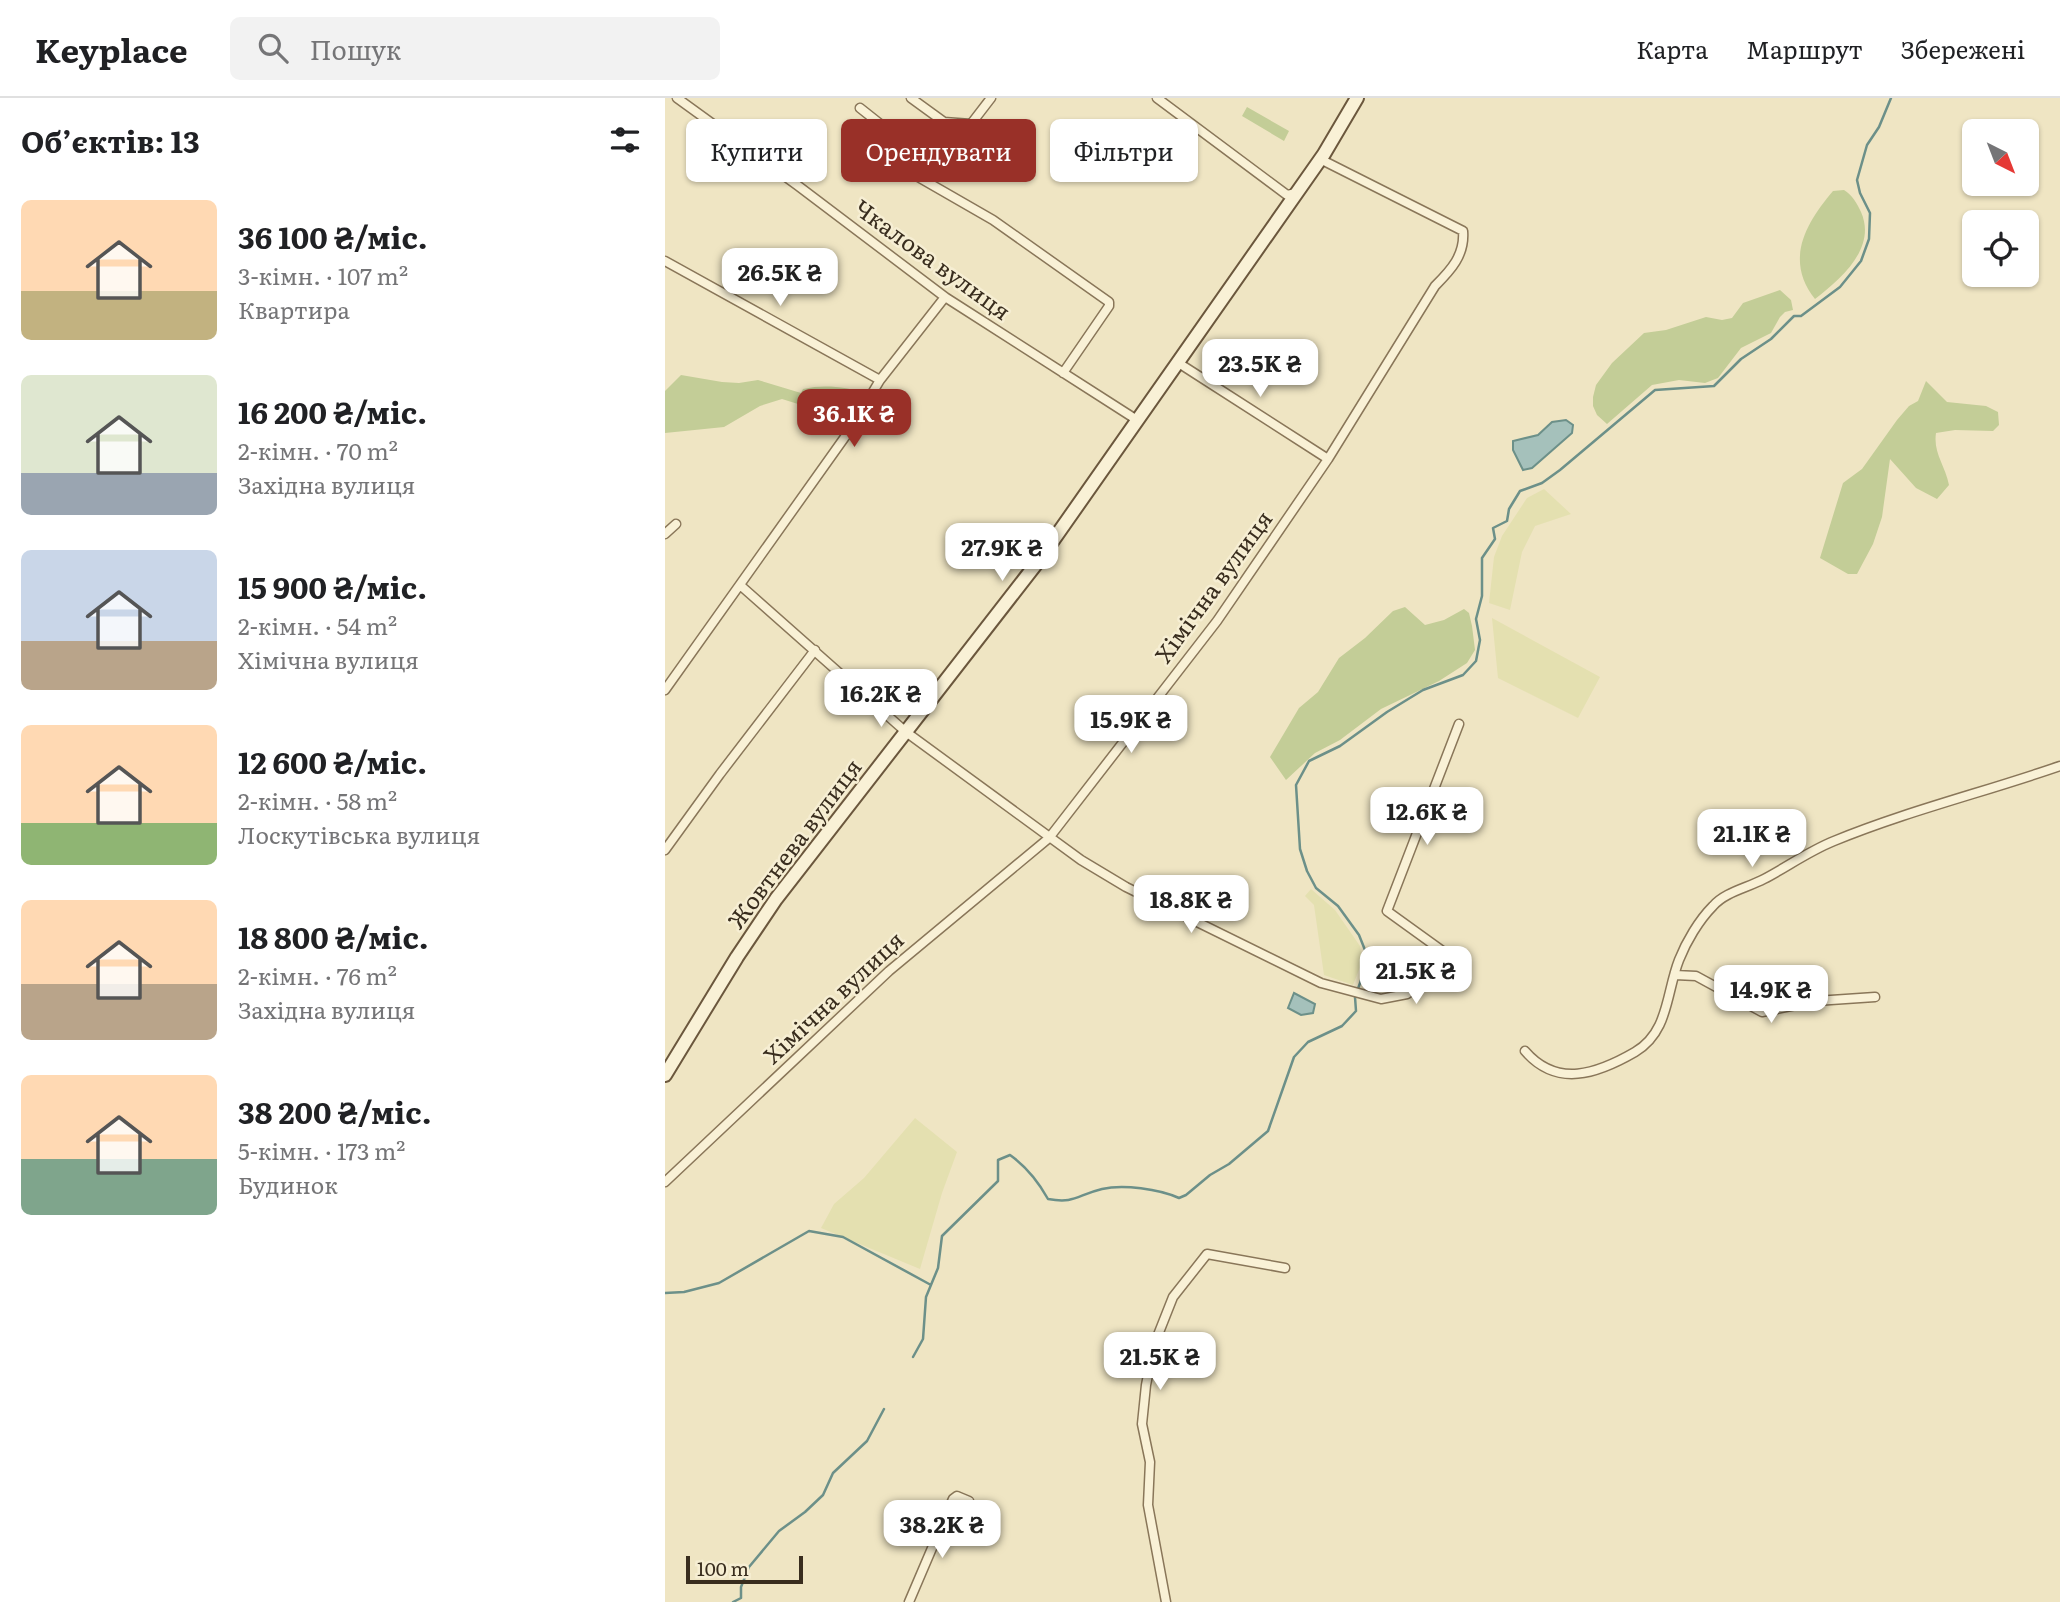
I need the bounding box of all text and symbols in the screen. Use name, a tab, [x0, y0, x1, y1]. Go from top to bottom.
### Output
search box	[230, 17, 720, 80]
text: Keyplace	[35, 24, 188, 73]
icon: search	[254, 29, 292, 67]
text: Пошук	[310, 29, 401, 68]
text: Карта	[1636, 31, 1708, 66]
text: Маршрут	[1746, 31, 1863, 66]
text: Збережені	[1901, 31, 2025, 66]
text: Об’єктів: 13	[21, 118, 200, 162]
chip: Купити	[686, 119, 827, 182]
chip: Орендувати	[841, 119, 1036, 182]
chip: Фільтри	[1050, 119, 1198, 182]
north arrow	[1962, 119, 2039, 196]
map controls	[1962, 119, 2039, 287]
icon: filters	[606, 121, 644, 159]
street label: Чкалова вулиця	[848, 190, 1019, 327]
button: locate	[1962, 210, 2039, 287]
text: 36 100 ₴/міс.	[238, 214, 428, 258]
icon: home	[77, 228, 161, 312]
pin: 26.5K ₴	[715, 248, 845, 308]
text: 26.5K ₴	[738, 254, 822, 288]
text: 3-кімн. · 107 m²	[238, 258, 408, 292]
text: Квартира	[238, 292, 350, 326]
pin: 23.5K ₴	[1195, 340, 1325, 399]
text: 23.5K ₴	[1218, 345, 1302, 379]
text: 16 200 ₴/міс.	[238, 389, 427, 433]
pin: 36.1K ₴	[789, 390, 919, 449]
text: 36.1K ₴	[813, 395, 895, 429]
icon: home	[77, 403, 161, 487]
text: 2-кімн. · 70 m²	[238, 433, 398, 467]
text: Західна вулиця	[238, 467, 415, 501]
street label: Хімічна вулиця	[1145, 503, 1279, 669]
pin: 27.9K ₴	[937, 524, 1067, 583]
text: 27.9K ₴	[961, 529, 1043, 563]
text: 15 900 ₴/міс.	[238, 564, 427, 608]
icon: home	[77, 578, 161, 662]
text: 2-кімн. · 54 m²	[238, 608, 397, 642]
text: Хімічна вулиця	[238, 642, 419, 676]
pin: 16.2K ₴	[816, 670, 946, 729]
text: 16.2K ₴	[840, 675, 922, 709]
pin: 15.9K ₴	[1066, 696, 1196, 755]
text: 15.9K ₴	[1090, 701, 1172, 735]
text: 12 600 ₴/міс.	[238, 739, 427, 783]
street label: Жовтнева вулиця	[718, 751, 869, 935]
icon: home	[77, 753, 161, 837]
text: 2-кімн. · 58 m²	[238, 783, 397, 817]
pin: 12.6K ₴	[1362, 788, 1492, 847]
text: 12.6K ₴	[1386, 793, 1468, 827]
pin: 21.1K ₴	[1687, 810, 1817, 869]
text: 21.1K ₴	[1713, 815, 1791, 849]
text: Лоскутівська вулиця	[238, 817, 480, 851]
pin: 18.8K ₴	[1126, 876, 1256, 935]
text: 18.8K ₴	[1150, 881, 1232, 915]
text: 18 800 ₴/міс.	[238, 914, 429, 958]
street label: Хімічна вулиця	[755, 922, 910, 1071]
icon: home	[77, 928, 161, 1012]
pin: 21.5K ₴	[1351, 946, 1481, 1006]
text: 21.5K ₴	[1376, 952, 1456, 986]
text: 2-кімн. · 76 m²	[238, 958, 397, 992]
pin: 14.9K ₴	[1706, 965, 1836, 1025]
text: 14.9K ₴	[1730, 971, 1812, 1005]
text: Західна вулиця	[238, 992, 415, 1026]
text: 38 200 ₴/міс.	[238, 1089, 432, 1133]
icon: home	[77, 1103, 161, 1187]
text: 5-кімн. · 173 m²	[238, 1133, 406, 1167]
text: Будинок	[238, 1167, 338, 1201]
pin: 21.5K ₴	[1095, 1332, 1225, 1392]
text: 21.5K ₴	[1120, 1338, 1200, 1372]
pin: 38.2K ₴	[877, 1500, 1007, 1560]
text: 38.2K ₴	[900, 1506, 984, 1540]
scale bar	[686, 1553, 803, 1585]
text: 100 m	[697, 1554, 749, 1582]

